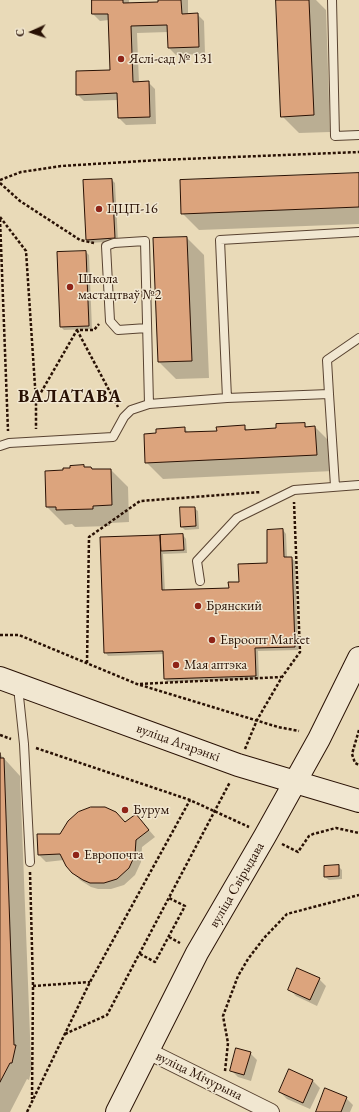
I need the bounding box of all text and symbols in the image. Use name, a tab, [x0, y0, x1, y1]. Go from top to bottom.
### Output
north arrow	[12, 12, 52, 52]
text: С	[13, 28, 27, 37]
place label: Яслі-сад № 131	[129, 51, 213, 67]
marker: Яслі-сад № 131	[116, 54, 126, 64]
place label: ЦЦП-16	[107, 201, 158, 217]
marker: ЦЦП-16	[94, 204, 104, 214]
place label: Школа мастацтваў №2	[78, 271, 161, 304]
marker: Школа мастацтваў №2	[65, 282, 75, 292]
district label: ВАЛАТАВА	[18, 386, 122, 408]
place label: Брянский	[206, 598, 262, 614]
marker: Брянский	[193, 601, 203, 611]
place label: Евроопт Market	[220, 632, 310, 648]
marker: Евроопт Market	[207, 635, 217, 645]
place label: Мая аптэка	[184, 657, 247, 673]
marker: Мая аптэка	[171, 660, 181, 670]
street label: вуліца Агарэнкі	[134, 720, 222, 766]
place label: Бурум	[133, 802, 169, 818]
marker: Бурум	[120, 805, 130, 815]
street label: вуліца Свірыдава	[206, 839, 268, 931]
place label: Европочта	[84, 847, 144, 863]
marker: Европочта	[71, 850, 81, 860]
street label: вуліца Мічурына	[153, 1048, 245, 1104]

